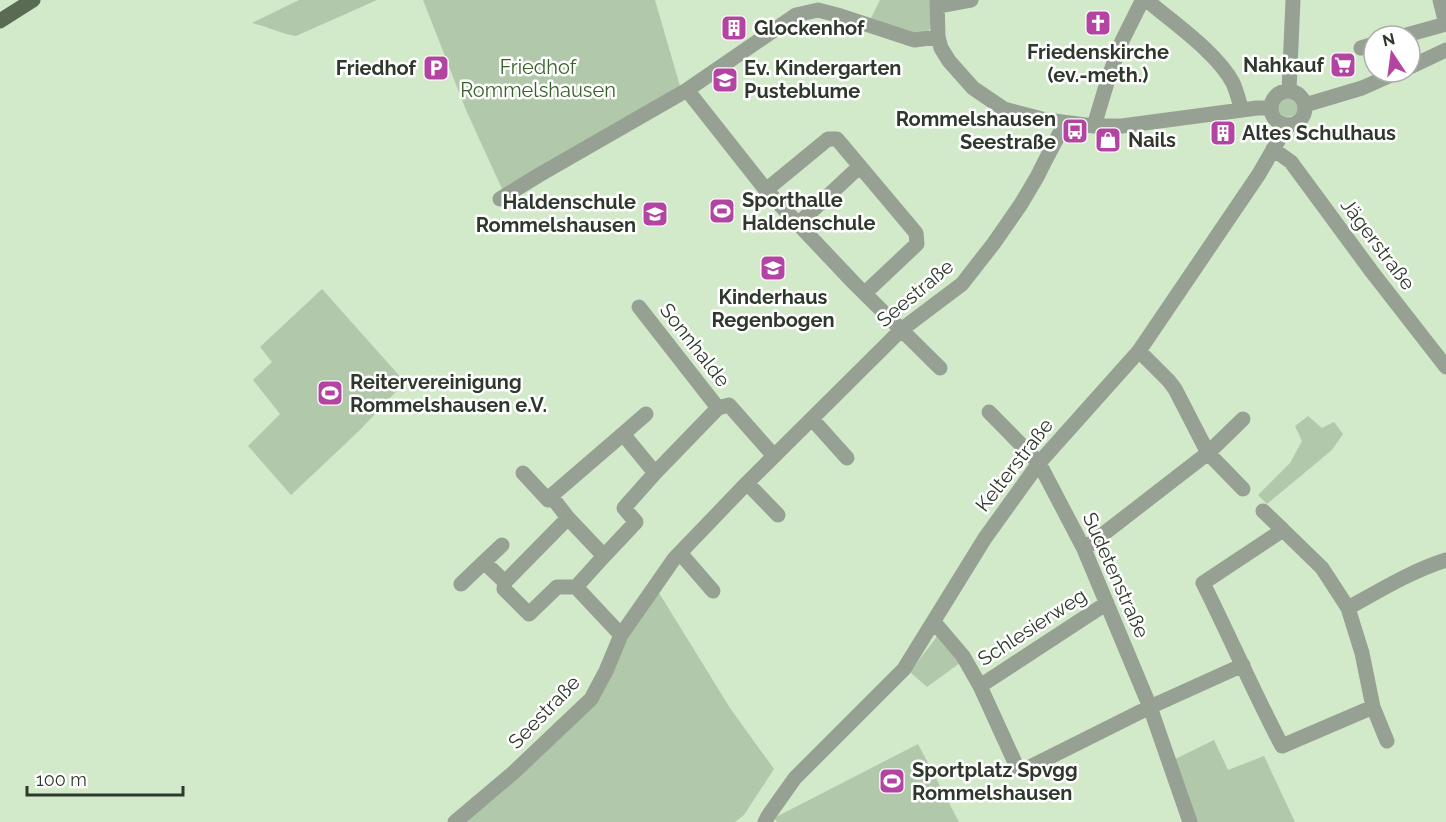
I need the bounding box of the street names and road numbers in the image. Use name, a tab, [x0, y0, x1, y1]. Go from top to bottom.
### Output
street label: Jägerstraße	[1336, 193, 1420, 295]
street label: Seestraße	[872, 254, 958, 332]
street label: Sonnhalde	[655, 298, 735, 392]
street label: Kelterstraße	[970, 413, 1058, 516]
street label: Sudetenstraße	[1078, 508, 1155, 642]
street label: Schlesierweg	[973, 583, 1091, 671]
street label: Seestraße	[503, 670, 585, 754]

